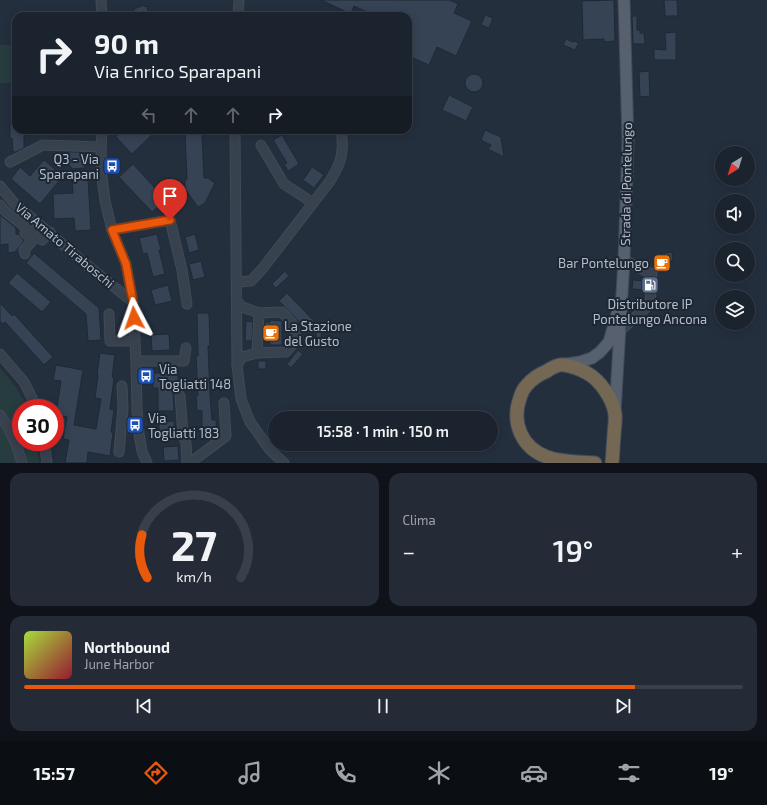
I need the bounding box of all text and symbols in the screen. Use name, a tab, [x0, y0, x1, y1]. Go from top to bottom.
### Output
text: 90 m	[94, 26, 159, 60]
icon: right	[28, 28, 80, 80]
text: Via Enrico Sparapani	[94, 60, 261, 82]
icon: left	[138, 104, 160, 126]
icon: ahead	[180, 104, 202, 126]
icon: ahead	[222, 104, 244, 126]
icon: right	[264, 104, 286, 126]
street label: Strada di Pontelungo	[617, 122, 635, 246]
north arrow	[715, 146, 755, 186]
map controls	[715, 146, 755, 330]
place label: Q3 - Via Sparapani	[39, 151, 99, 182]
bus stop icon: Q3 - Via Sparapani	[102, 156, 122, 176]
pin	[153, 179, 187, 220]
icon: arrive	[159, 185, 181, 207]
button: sound	[715, 194, 755, 234]
street label: Via Amato Tiraboschi	[12, 199, 118, 291]
button: search	[715, 242, 755, 282]
cafe icon: Bar Pontelungo	[652, 253, 672, 273]
place label: Bar Pontelungo	[558, 255, 649, 271]
fuel station icon: Distributore IP Pontelungo Ancona	[640, 275, 660, 295]
button: layers	[715, 290, 755, 330]
place label: Distributore IP Pontelungo Ancona	[593, 296, 707, 327]
position arrow	[113, 297, 155, 339]
place label: La Stazione del Gusto	[284, 318, 352, 349]
cafe icon: La Stazione del Gusto	[261, 323, 281, 343]
place label: Via Togliatti 148	[159, 361, 231, 392]
bus stop icon: Via Togliatti 148	[136, 366, 156, 386]
speed limit sign: 30	[12, 399, 64, 451]
place label: Via Togliatti 183	[148, 410, 219, 441]
bus stop icon: Via Togliatti 183	[125, 415, 145, 435]
text: 15:58 · 1 min · 150 m	[317, 422, 449, 440]
text: Clima	[403, 512, 436, 528]
text: 27	[171, 518, 217, 568]
text: 19°	[553, 532, 593, 568]
text: −	[403, 538, 415, 564]
text: +	[731, 538, 743, 564]
text: km/h	[177, 567, 212, 584]
text: Northbound	[84, 638, 170, 656]
text: June Harbor	[84, 656, 154, 672]
icon: previous	[133, 695, 155, 717]
icon: pause	[372, 695, 394, 717]
icon: next	[612, 695, 634, 717]
icon: directions	[142, 759, 170, 787]
icon: music	[236, 759, 264, 787]
icon: phone	[331, 759, 359, 787]
icon: climate	[425, 759, 453, 787]
icon: car	[520, 759, 548, 787]
icon: filters	[615, 759, 643, 787]
text: 15:57	[33, 762, 75, 784]
text: 19°	[709, 762, 734, 784]

